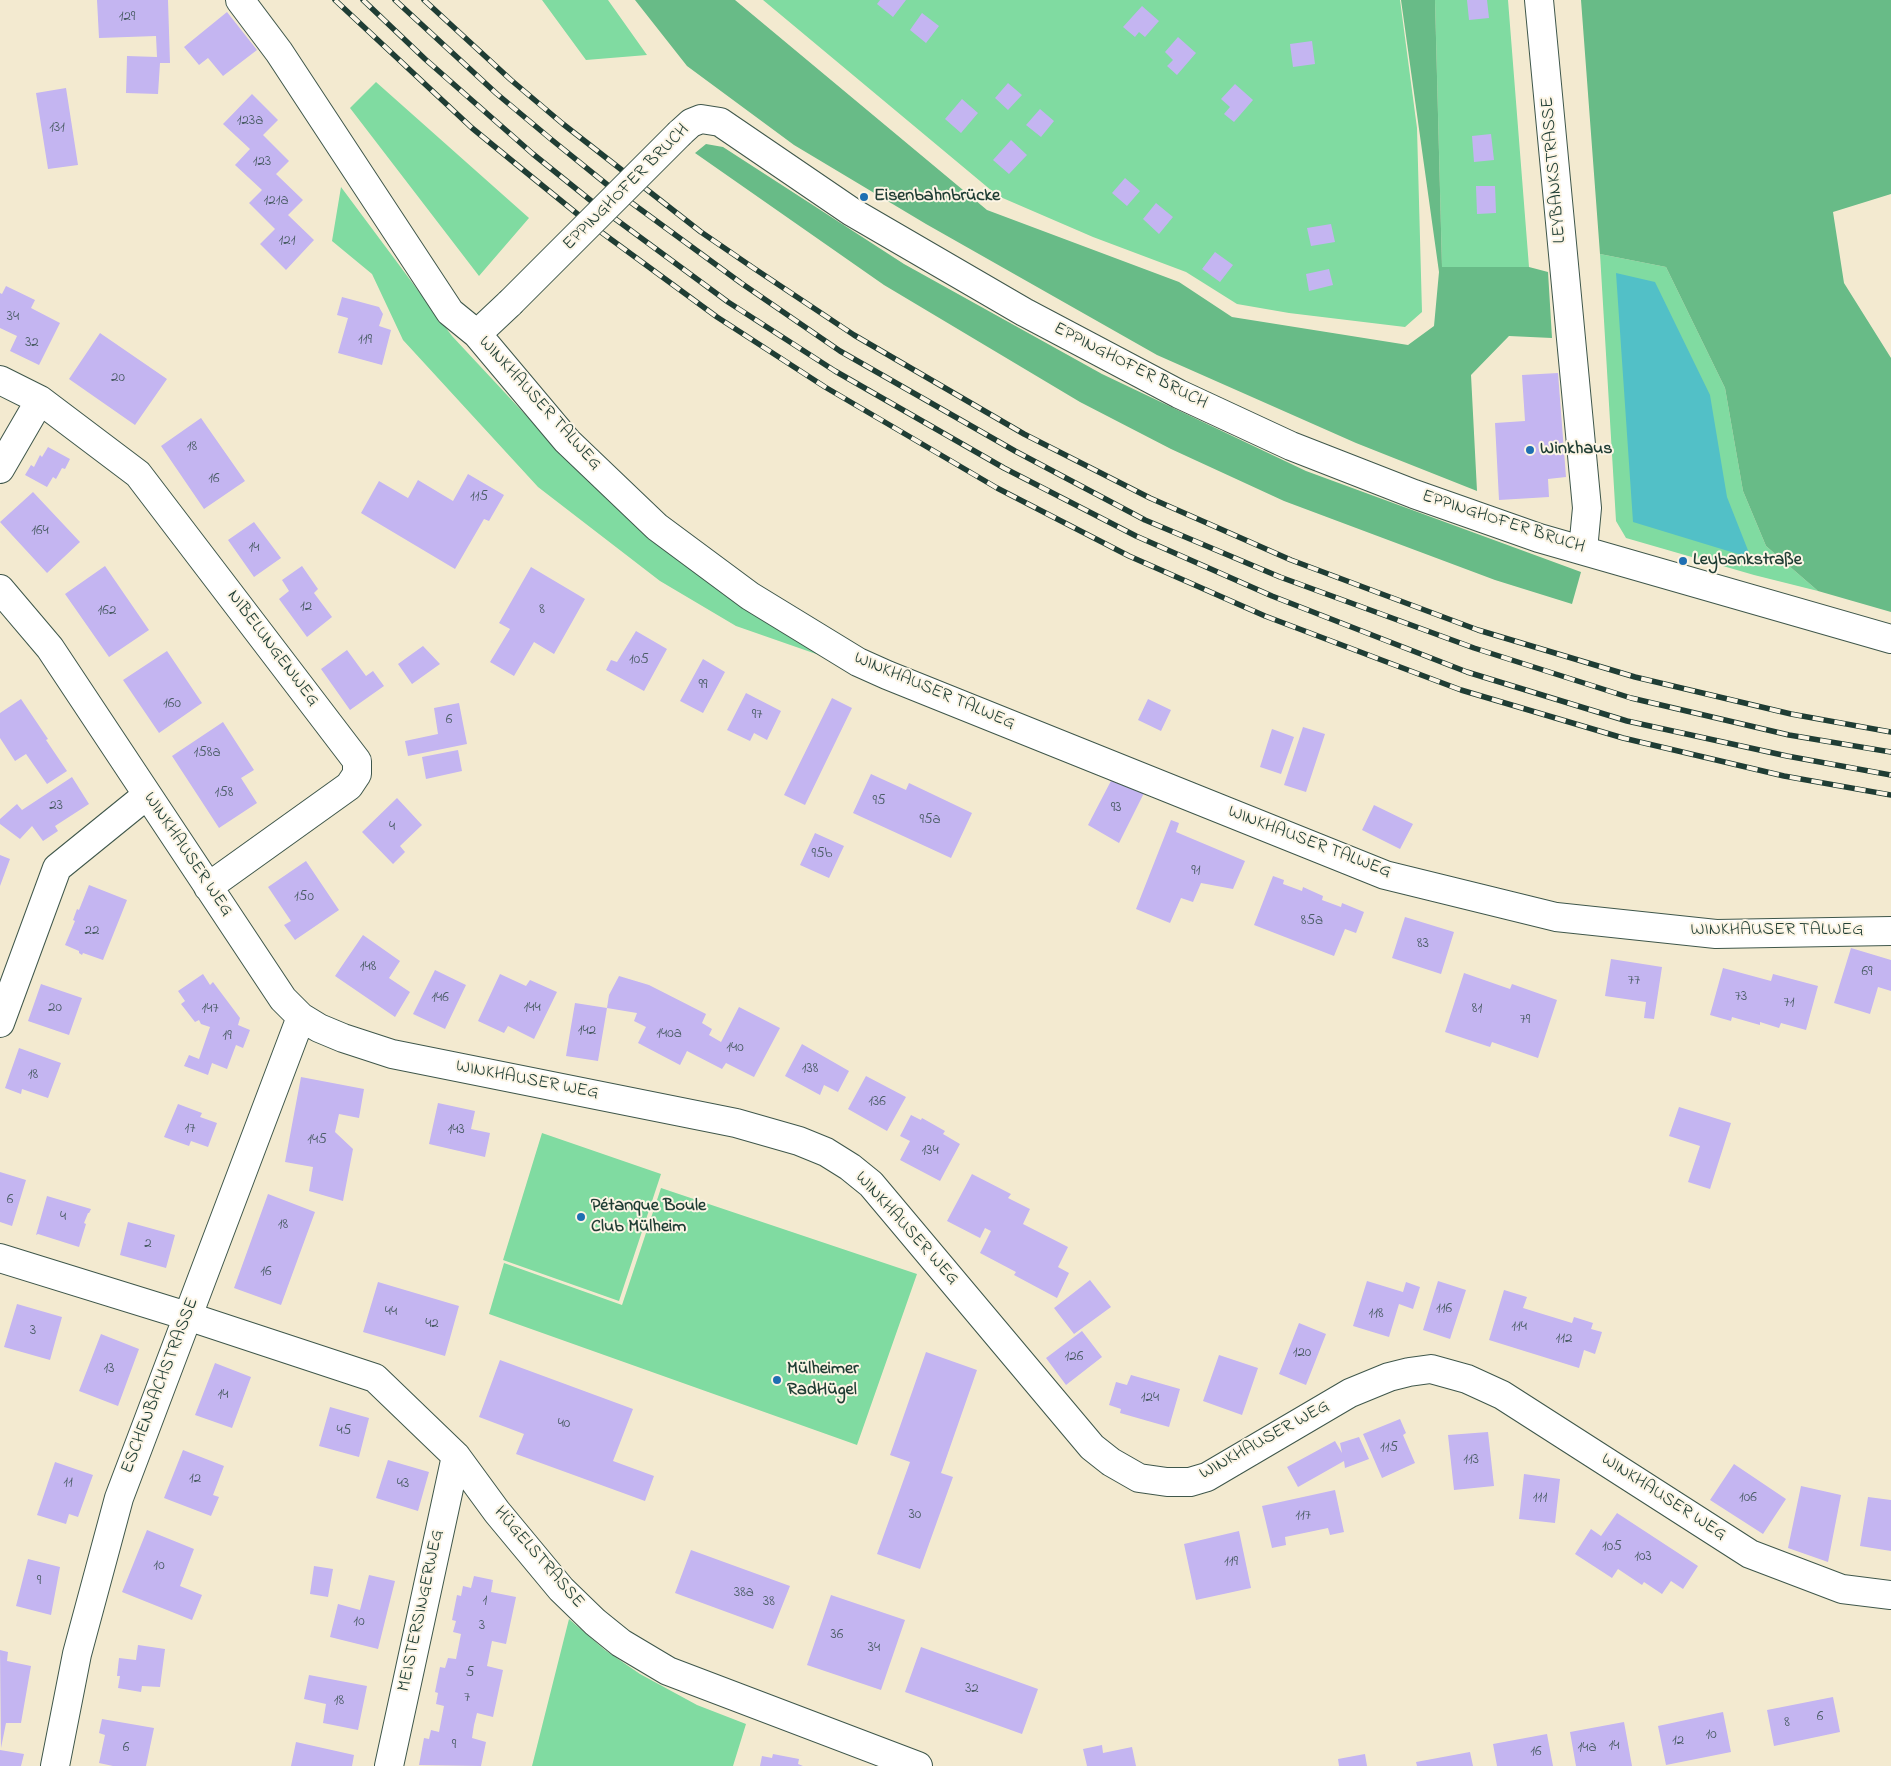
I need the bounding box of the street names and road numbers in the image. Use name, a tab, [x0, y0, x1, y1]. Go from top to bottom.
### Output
street label: LEYBANKSTRASSE	[1538, 96, 1572, 244]
street label: EPPINGHOFER BRUCH	[559, 120, 695, 256]
street label: EPPINGHOFER BRUCH	[1049, 319, 1211, 415]
street label: WINKHAUSER TALWEG	[473, 332, 605, 476]
street label: EPPINGHOFER BRUCH	[1419, 486, 1587, 560]
street label: NIBELUNGENWEG	[221, 587, 323, 711]
street label: WINKHAUSER TALWEG	[850, 648, 1018, 736]
street label: WINKHAUSER WEG	[137, 789, 237, 921]
street label: WINKHAUSER TALWEG	[1224, 802, 1394, 884]
street label: WINKHAUSER TALWEG	[1690, 920, 1864, 942]
street label: WINKHAUSER WEG	[454, 1057, 600, 1105]
street label: WINKHAUSER WEG	[849, 1168, 963, 1290]
street label: ESCHENBACHSTRASSE	[118, 1295, 204, 1477]
street label: WINKHAUSER WEG	[1196, 1396, 1334, 1486]
street label: WINKHAUSER WEG	[1596, 1449, 1730, 1547]
street label: HÜGELSTRASSE	[488, 1503, 588, 1613]
street label: MEISTERSINGERWEG	[394, 1528, 450, 1694]

